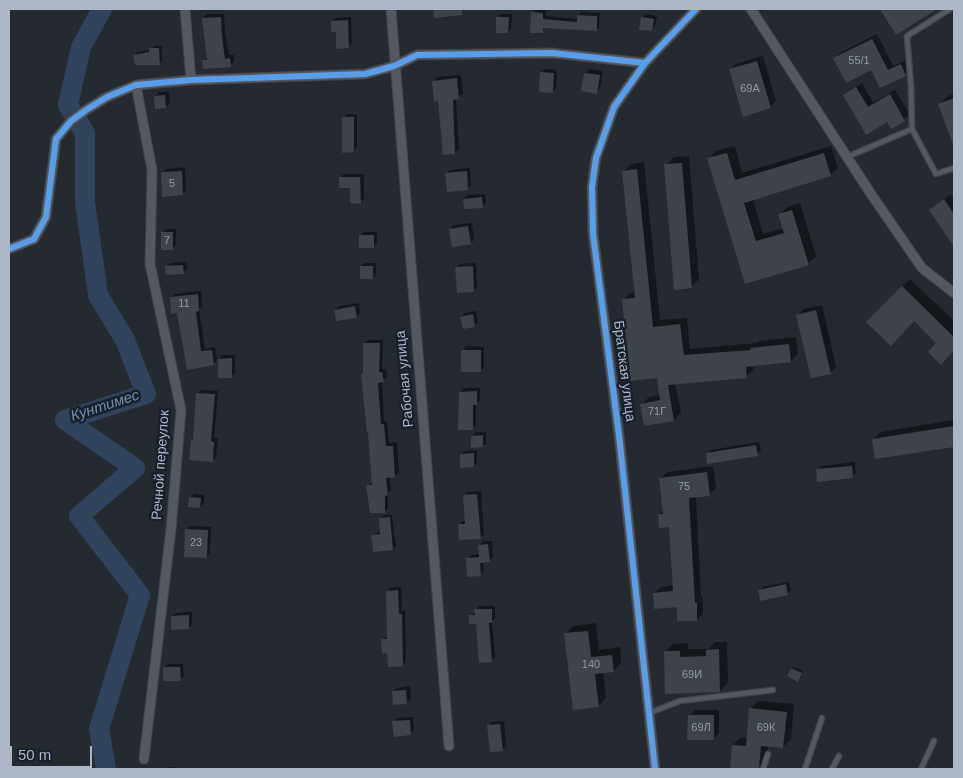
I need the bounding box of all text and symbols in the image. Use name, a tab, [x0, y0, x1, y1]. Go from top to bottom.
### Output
house number: 55/1	[848, 54, 870, 68]
house number: 69А	[740, 82, 760, 96]
house number: 5	[169, 177, 175, 191]
house number: 7	[164, 234, 170, 248]
house number: 11	[178, 297, 190, 311]
street label: Братская улица	[609, 319, 639, 423]
street label: Рабочая улица	[392, 330, 418, 428]
water label: Кунтимес	[68, 386, 142, 426]
house number: 71Г	[648, 405, 666, 419]
street label: Речной переулок	[149, 409, 173, 521]
house number: 75	[678, 480, 690, 494]
house number: 23	[190, 536, 202, 550]
house number: 140	[582, 658, 600, 672]
house number: 69И	[682, 668, 702, 682]
house number: 69Л	[691, 721, 711, 735]
house number: 69К	[757, 721, 775, 735]
scale bar	[12, 736, 95, 768]
text: 50 m	[18, 746, 51, 763]

